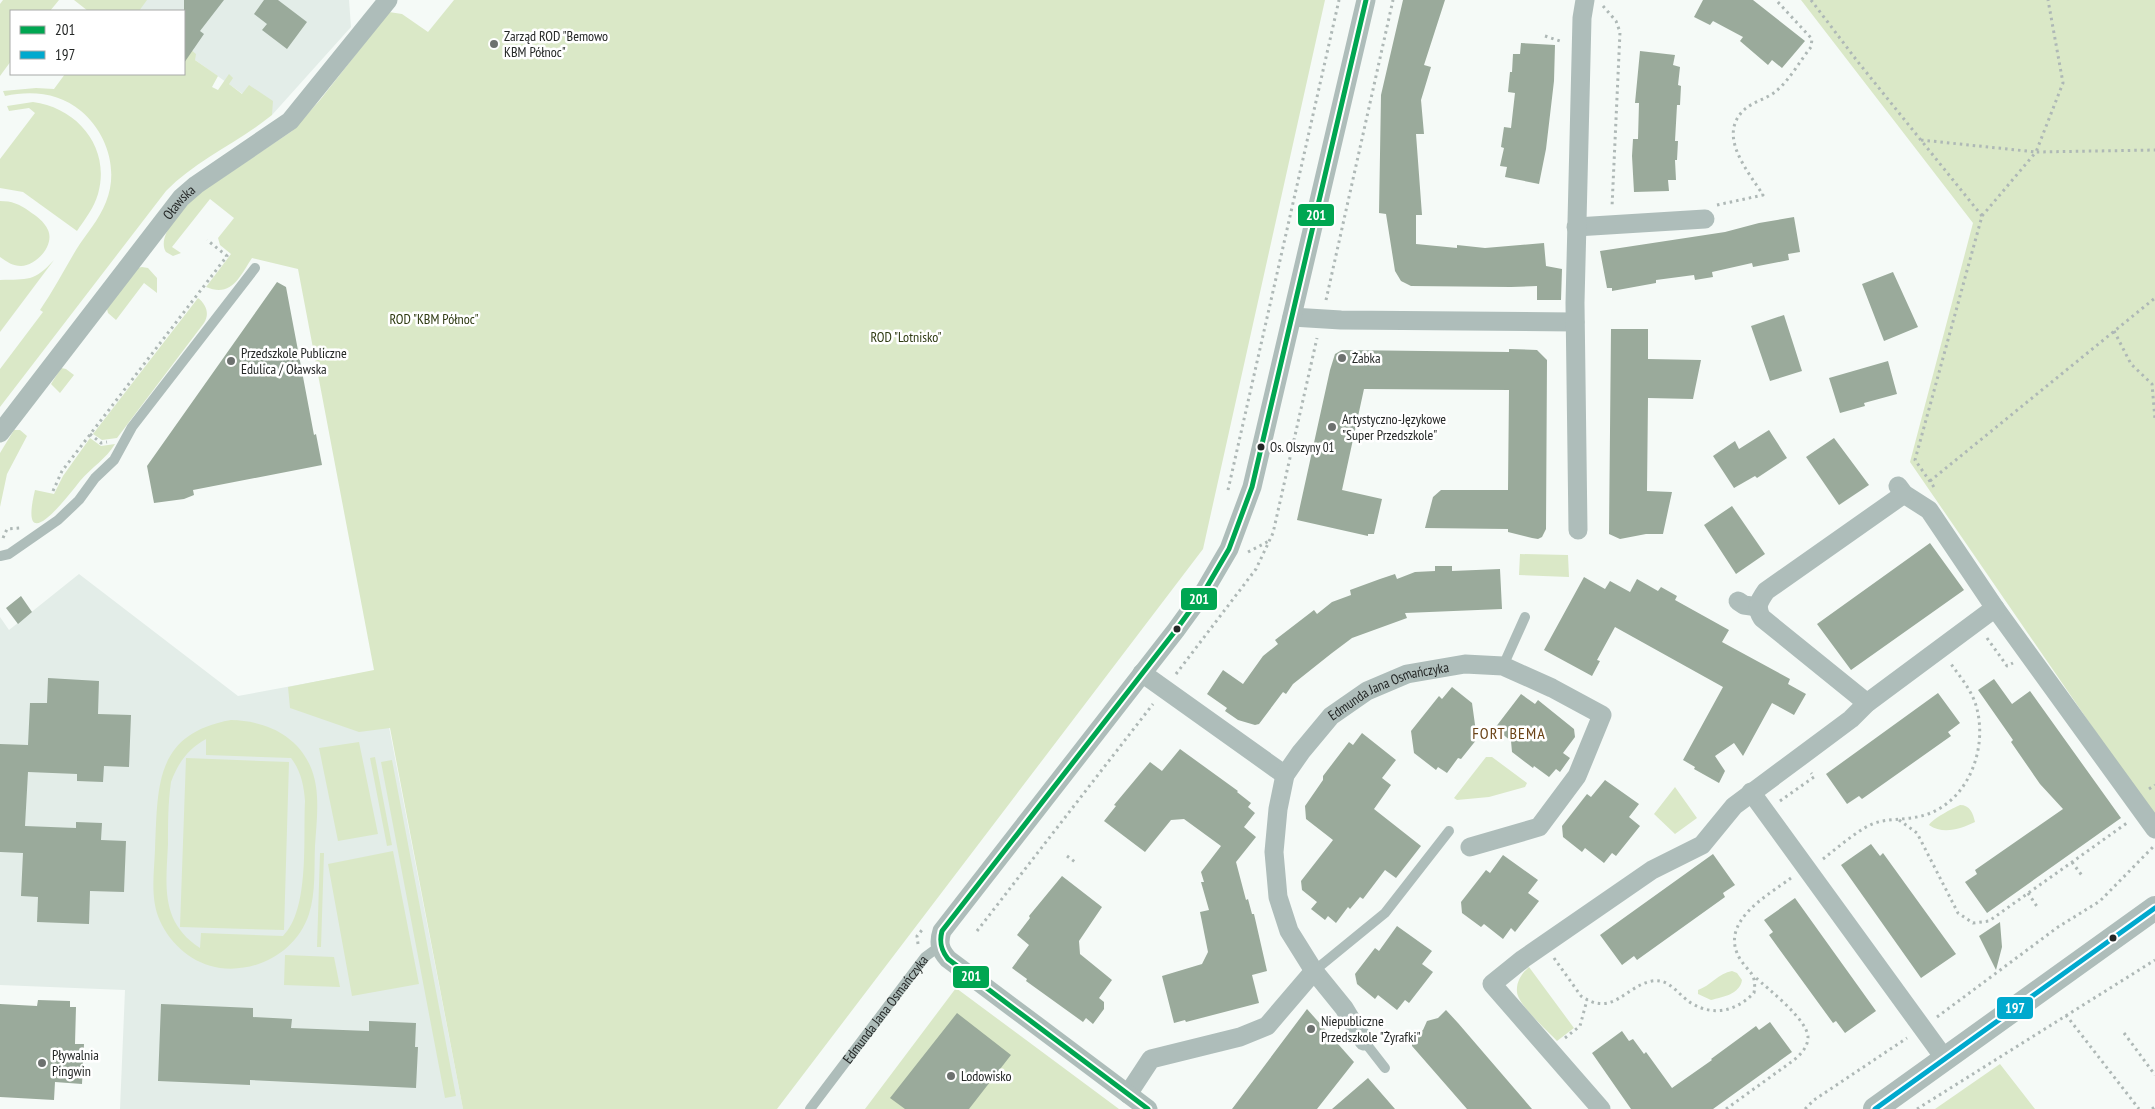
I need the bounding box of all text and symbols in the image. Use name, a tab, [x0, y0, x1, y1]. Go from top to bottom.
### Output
legend	[10, 10, 185, 75]
text: 201	[55, 20, 75, 39]
place label: Zarząd ROD "Bemowo KBM Północ"	[504, 27, 608, 61]
marker: Zarząd ROD "Bemowo KBM Północ"	[488, 38, 500, 50]
text: 197	[55, 45, 75, 64]
street label: Oławska	[159, 181, 199, 223]
line badge: 201	[1297, 203, 1335, 227]
text: 201	[1306, 206, 1326, 224]
park label: ROD "KBM Północ"	[389, 310, 479, 328]
park label: ROD "Lotnisko"	[870, 328, 942, 346]
place label: Przedszkole Publiczne Edulica / Oławska	[241, 344, 347, 378]
place label: Żabka	[1352, 349, 1381, 367]
marker: Żabka	[1336, 352, 1348, 364]
marker: Przedszkole Publiczne Edulica / Oławska	[225, 355, 237, 367]
place label: Artystyczno-Językowe "Super Przedszkole"	[1342, 410, 1446, 444]
marker: Artystyczno-Językowe "Super Przedszkole"	[1326, 421, 1338, 433]
place label: Os. Olszyny 01	[1270, 439, 1335, 456]
marker: Os. Olszyny 01	[1256, 442, 1266, 452]
line badge: 201	[1180, 587, 1218, 611]
text: 201	[1189, 590, 1209, 608]
unlabelled marker	[1172, 624, 1182, 634]
street label: Edmunda Jana Osmańczyka	[1324, 658, 1450, 724]
district label: FORT BEMA	[1472, 723, 1546, 743]
unlabelled marker	[2108, 933, 2118, 943]
street label: Edmunda Jana Osmańczyka	[839, 952, 932, 1067]
line badge: 201	[952, 965, 990, 989]
text: 201	[961, 967, 981, 985]
line badge: 197	[1996, 996, 2034, 1020]
text: 197	[2005, 999, 2025, 1017]
place label: Niepubliczne Przedszkole "Żyrafki"	[1321, 1012, 1420, 1046]
marker: Niepubliczne Przedszkole "Żyrafki"	[1305, 1023, 1317, 1035]
place label: Pływalnia Pingwin	[52, 1046, 99, 1080]
marker: Pływalnia Pingwin	[36, 1057, 48, 1069]
place label: Lodowisko	[961, 1067, 1012, 1085]
marker: Lodowisko	[945, 1070, 957, 1082]

